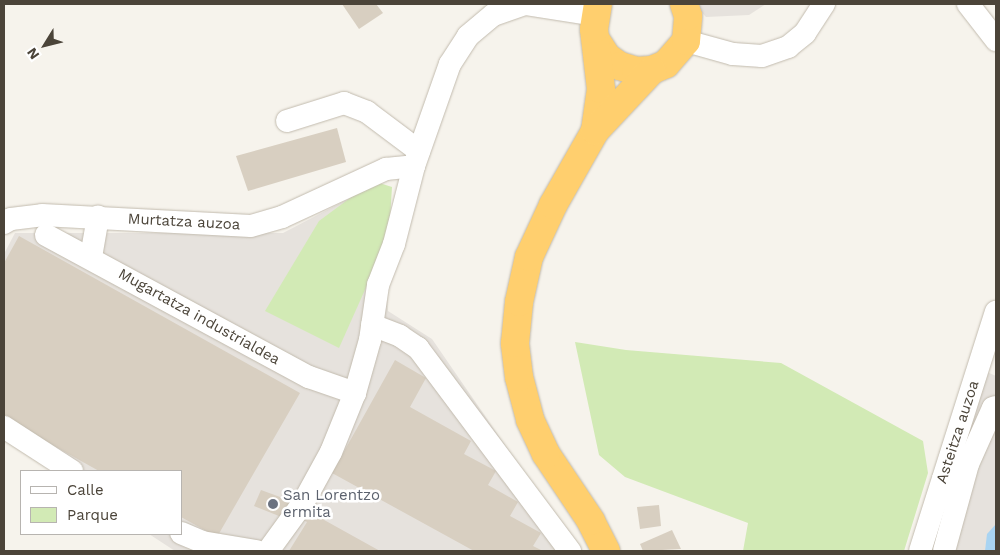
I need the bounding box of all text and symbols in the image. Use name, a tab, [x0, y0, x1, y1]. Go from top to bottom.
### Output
north arrow	[20, 20, 70, 70]
text: N	[23, 45, 42, 63]
street label: Murtatza auzoa	[127, 210, 241, 234]
street label: Mugartatza industrialdea	[115, 265, 283, 369]
street label: Asteitza auzoa	[933, 378, 983, 486]
legend	[20, 470, 182, 535]
text: Calle	[67, 481, 104, 499]
place label: San Lorentzo ermita	[283, 486, 380, 521]
marker: San Lorentzo ermita	[267, 498, 279, 510]
text: Parque	[67, 506, 118, 524]

